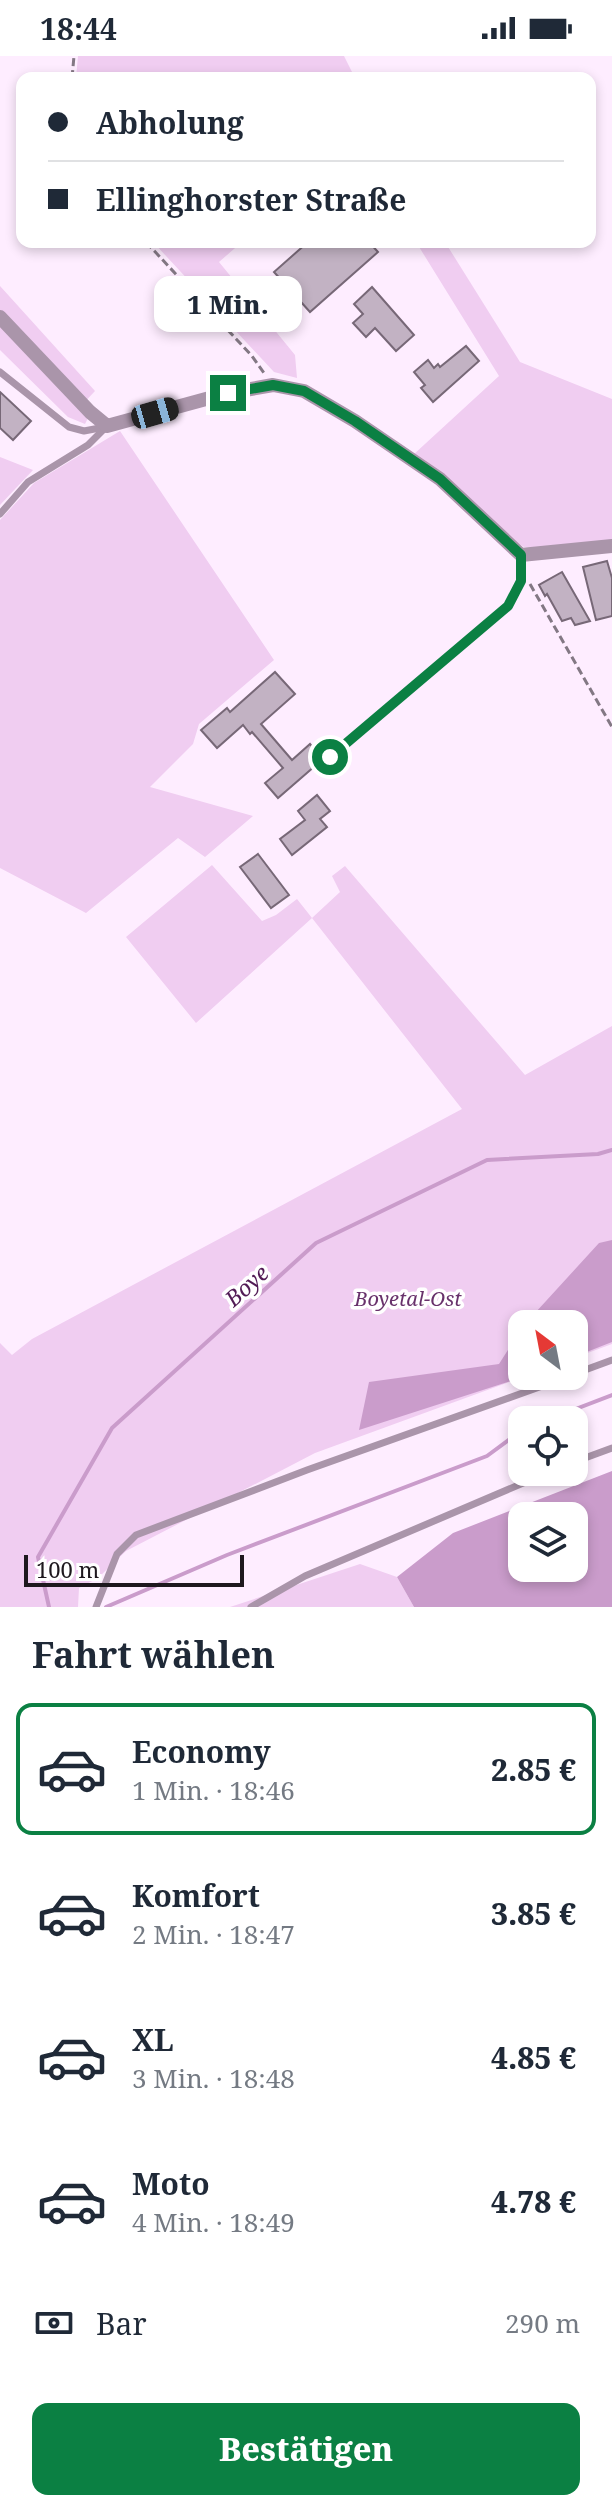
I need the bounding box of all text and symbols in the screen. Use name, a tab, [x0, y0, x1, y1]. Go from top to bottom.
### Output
text: 18:44	[40, 8, 117, 49]
text: Abholung	[96, 102, 244, 143]
text: Ellinghorster Straße	[96, 179, 406, 220]
callout: 1 Min.	[154, 277, 302, 333]
text: 1 Min.	[187, 286, 269, 322]
route end	[210, 375, 246, 411]
car	[129, 395, 181, 431]
route start	[312, 739, 348, 775]
water label: Boye	[217, 1257, 274, 1313]
park label: Boyetal-Ost	[353, 1285, 462, 1312]
north arrow	[508, 1310, 588, 1390]
map controls	[508, 1310, 588, 1582]
button: locate	[508, 1406, 588, 1486]
button: layers	[508, 1502, 588, 1582]
scale bar	[24, 1551, 244, 1587]
text: 100 m	[36, 1554, 99, 1584]
text: Fahrt wählen	[32, 1630, 275, 1679]
text: Economy	[132, 1731, 271, 1772]
icon: car	[36, 1733, 108, 1805]
text: 2.85 €	[491, 1749, 576, 1790]
text: 1 Min. · 18:46	[132, 1772, 295, 1808]
text: Komfort	[132, 1875, 260, 1916]
icon: car	[36, 1877, 108, 1949]
text: 3.85 €	[491, 1893, 576, 1934]
text: 2 Min. · 18:47	[132, 1916, 295, 1952]
text: XL	[132, 2019, 174, 2060]
icon: car	[36, 2021, 108, 2093]
text: 4.85 €	[491, 2037, 576, 2078]
text: 3 Min. · 18:48	[132, 2060, 295, 2096]
text: Moto	[132, 2163, 210, 2204]
icon: car	[36, 2165, 108, 2237]
text: 4.78 €	[491, 2181, 576, 2222]
text: 4 Min. · 18:49	[132, 2204, 295, 2240]
icon: cash	[32, 2301, 76, 2345]
text: Bar	[96, 2303, 147, 2344]
text: 290 m	[505, 2305, 580, 2341]
button: Bestätigen	[32, 2403, 580, 2495]

